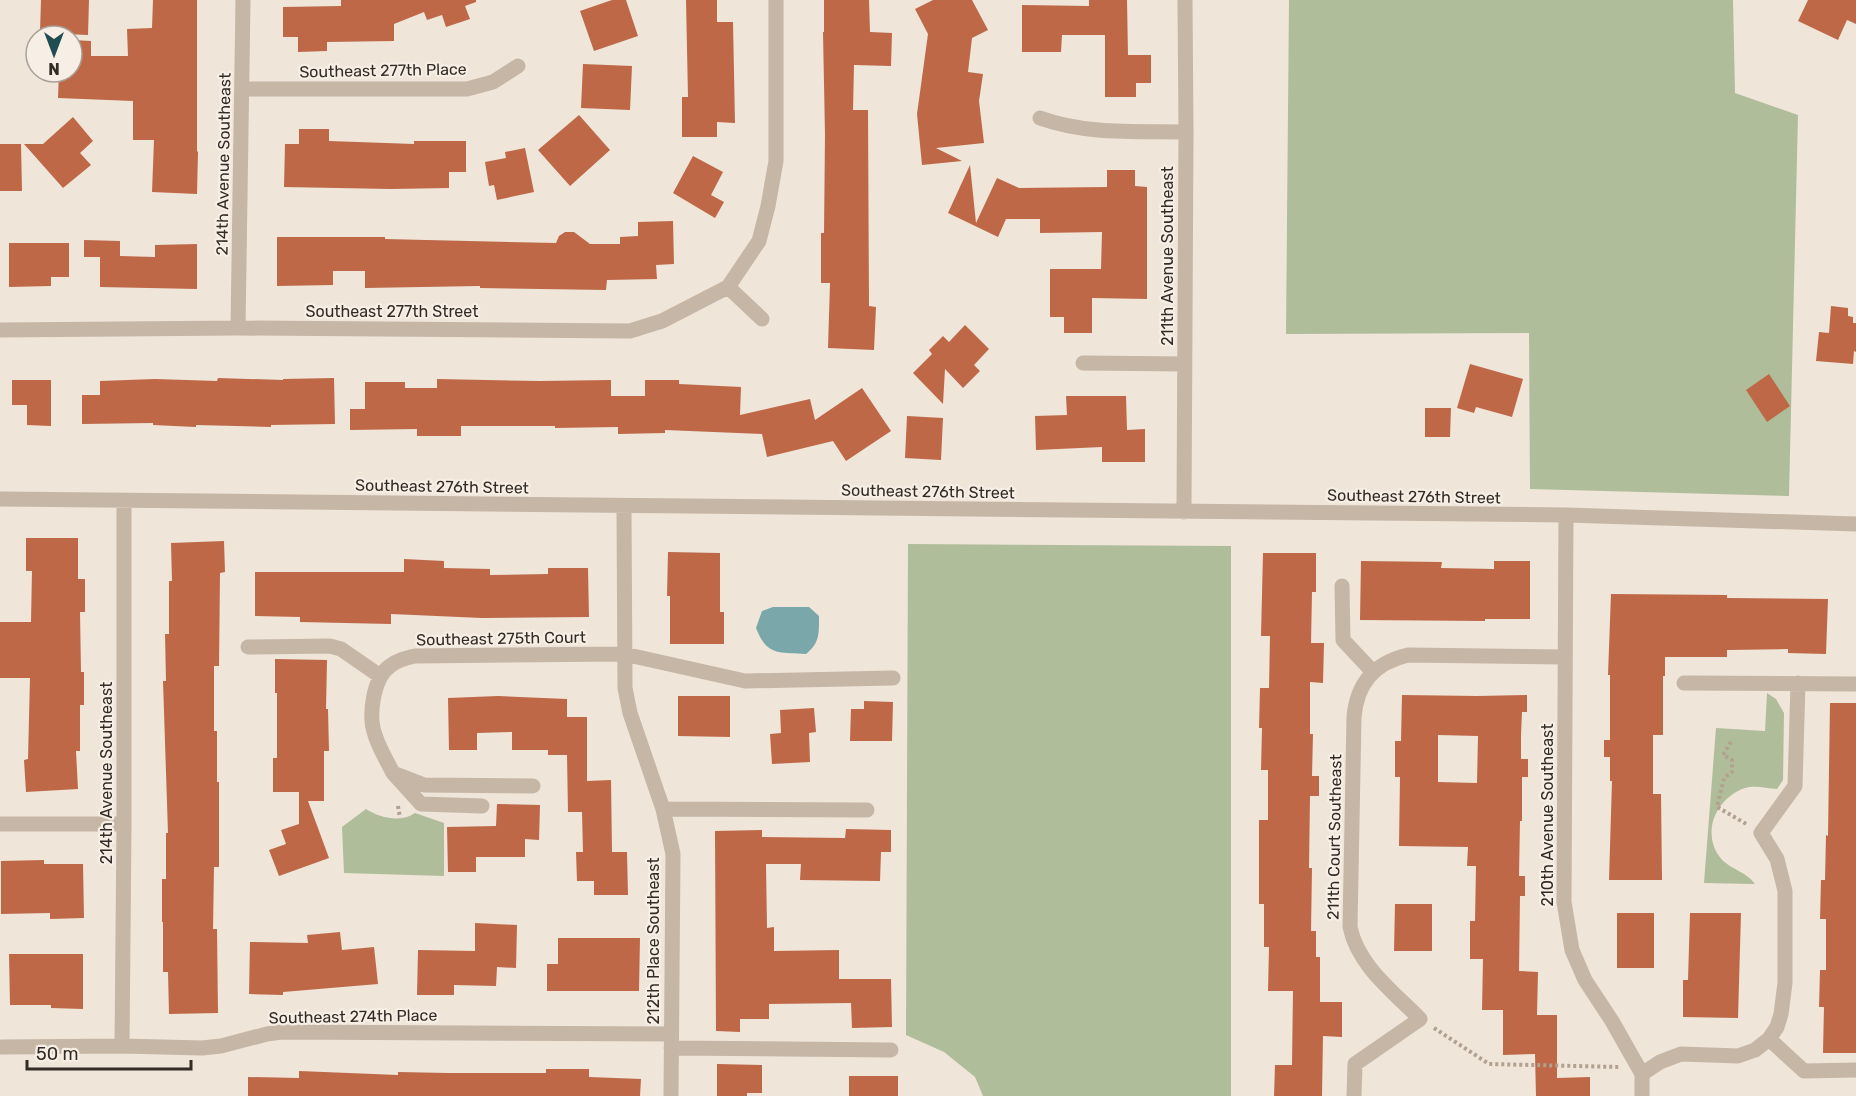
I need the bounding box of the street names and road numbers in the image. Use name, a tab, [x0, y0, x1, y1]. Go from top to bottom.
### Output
street label: Southeast 277th Place	[299, 60, 467, 81]
street label: 214th Avenue Southeast	[212, 73, 235, 255]
street label: 211th Avenue Southeast	[1158, 166, 1177, 346]
street label: Southeast 277th Street	[306, 302, 478, 321]
street label: Southeast 276th Street	[355, 475, 529, 498]
street label: Southeast 276th Street	[841, 480, 1015, 503]
street label: Southeast 276th Street	[1327, 485, 1501, 508]
street label: Southeast 275th Court	[416, 628, 586, 649]
street label: 214th Avenue Southeast	[97, 682, 116, 864]
street label: 210th Avenue Southeast	[1538, 724, 1557, 906]
street label: 211th Court Southeast	[1324, 754, 1345, 920]
street label: 212th Place Southeast	[644, 857, 663, 1025]
street label: Southeast 274th Place	[269, 1006, 437, 1027]

